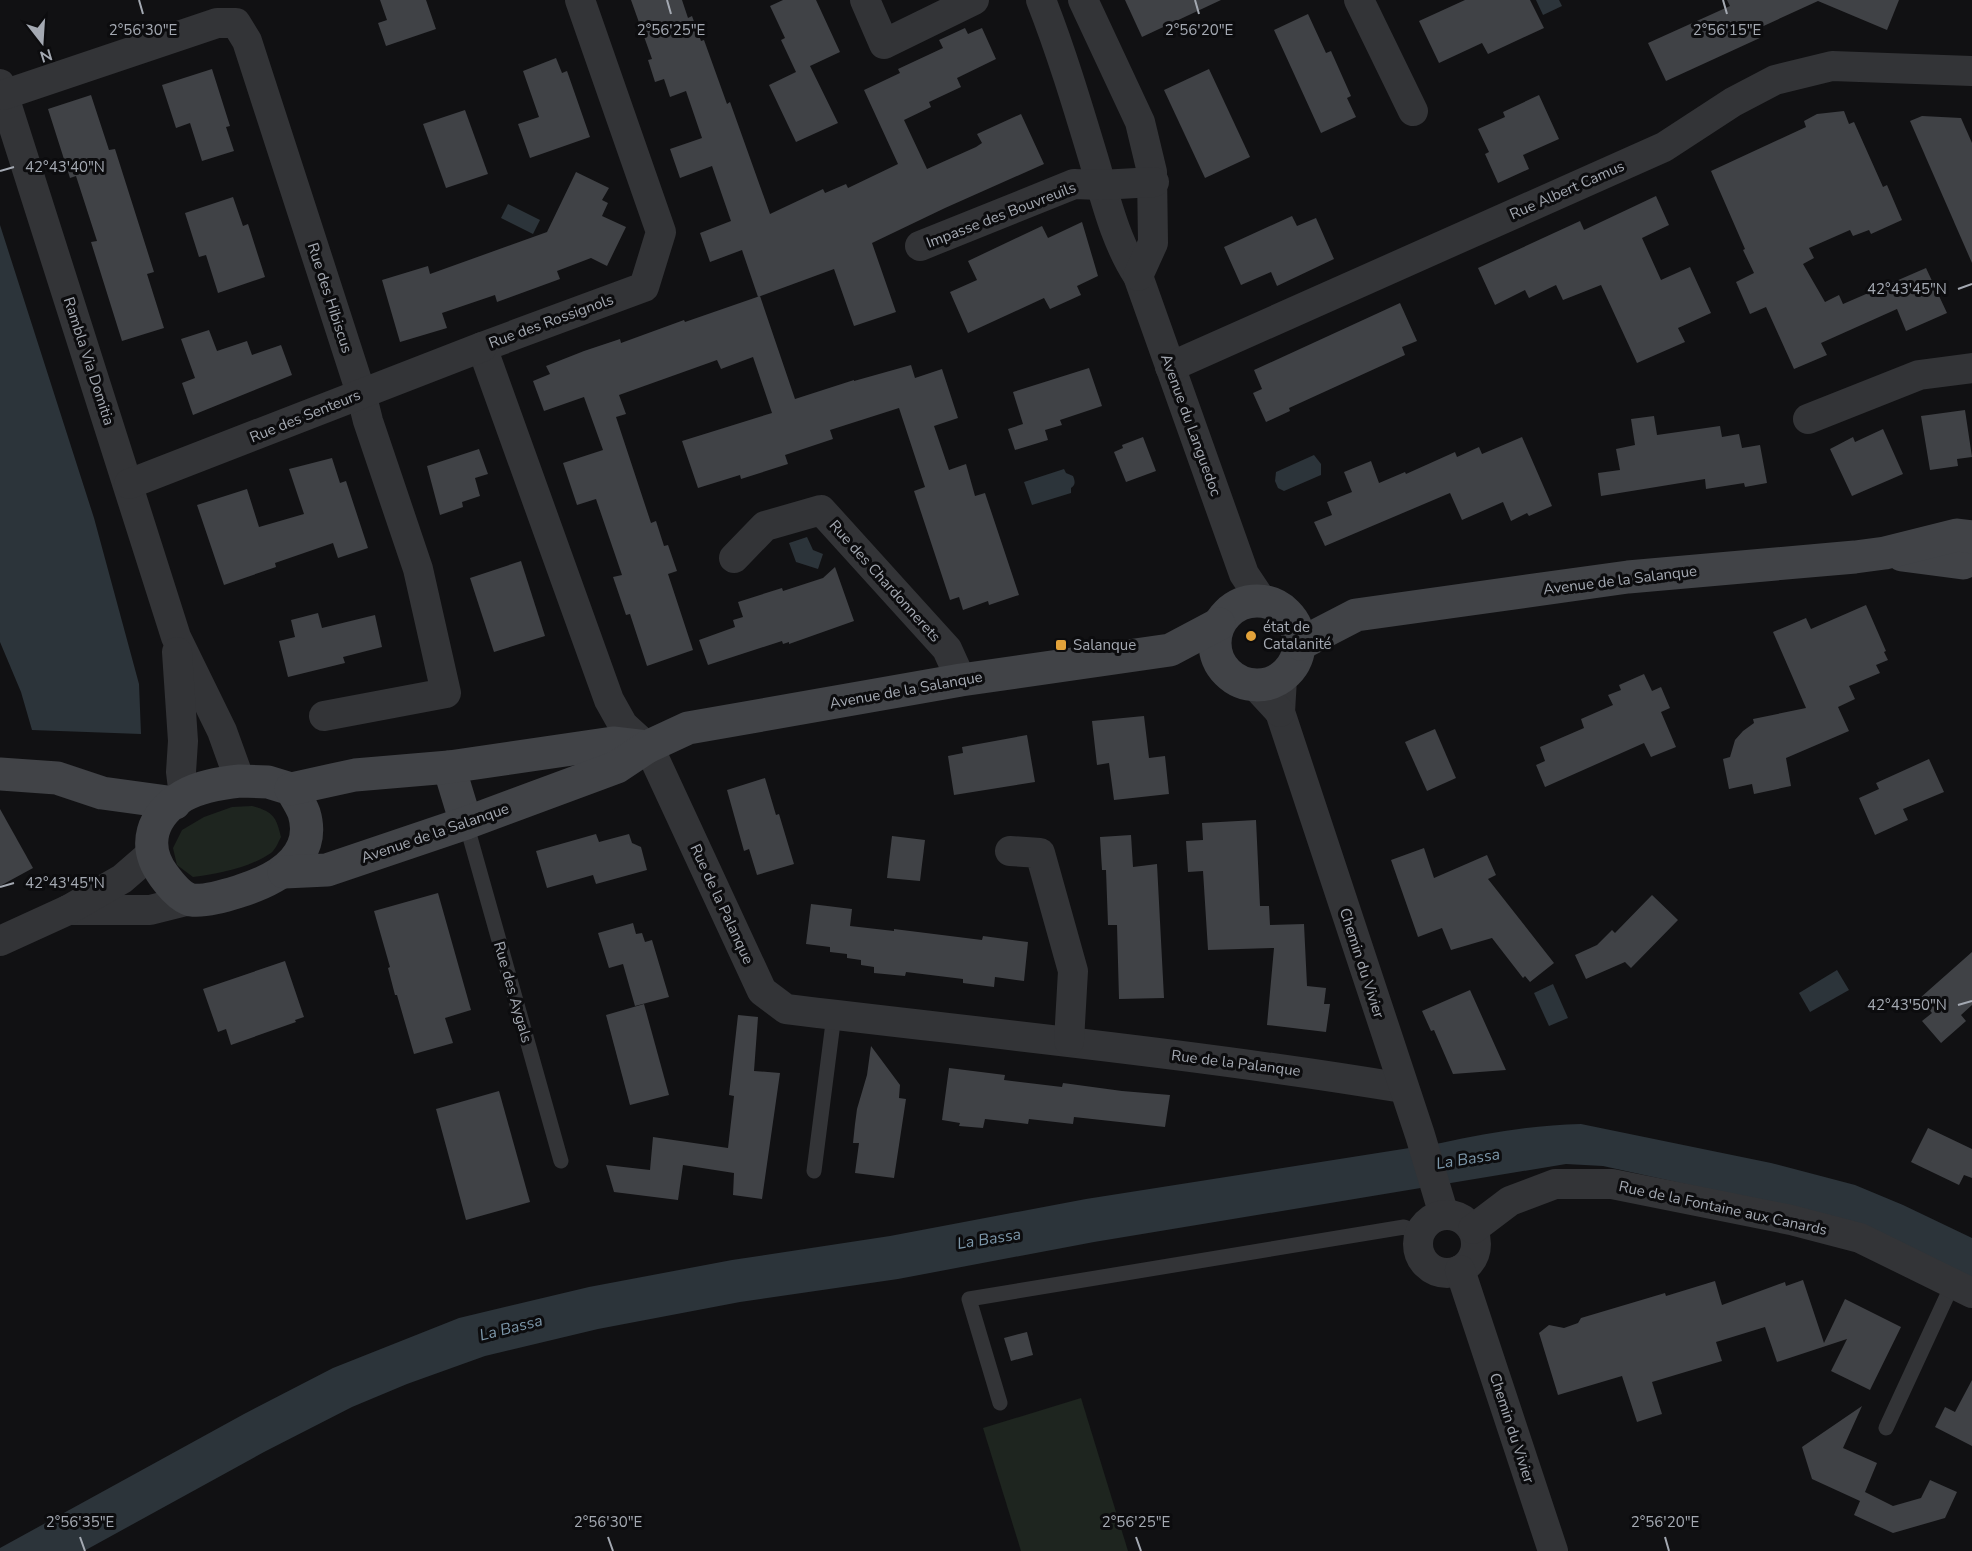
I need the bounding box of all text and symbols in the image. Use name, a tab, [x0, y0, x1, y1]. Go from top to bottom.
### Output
north arrow	[12, 12, 72, 72]
text: 2°56'30"E	[109, 20, 177, 40]
text: 2°56'25"E	[637, 20, 705, 40]
text: 2°56'20"E	[1165, 20, 1233, 40]
text: 2°56'15"E	[1693, 20, 1761, 40]
text: N	[37, 43, 55, 68]
street label: Rue Albert Camus	[1507, 156, 1627, 224]
text: 42°43'40"N	[25, 157, 105, 177]
street label: Impasse des Bouvreuils	[923, 177, 1079, 253]
street label: Rue des Hibiscus	[303, 240, 357, 356]
text: 42°43'45"N	[1867, 279, 1947, 299]
street label: Rue des Rossignols	[486, 289, 616, 353]
street label: Rambla Via Domitia	[59, 294, 119, 428]
street label: Avenue du Languedoc	[1156, 351, 1226, 499]
street label: Rue des Senteurs	[247, 385, 363, 447]
street label: Rue des Chardonnerets	[825, 516, 945, 646]
street label: Avenue de la Salanque	[1542, 561, 1698, 599]
place label: état de Catalanité	[1263, 617, 1332, 654]
marker: état de Catalanité	[1244, 629, 1258, 643]
place label: Salanque	[1073, 635, 1136, 655]
marker: Salanque	[1054, 638, 1068, 652]
street label: Avenue de la Salanque	[828, 667, 984, 713]
street label: Avenue de la Salanque	[358, 798, 512, 868]
street label: Rue de la Palanque	[685, 841, 759, 967]
text: 42°43'45"N	[25, 873, 105, 893]
street label: Chemin du Vivier	[1335, 905, 1389, 1021]
street label: Rue des Aygals	[489, 939, 537, 1045]
text: 42°43'50"N	[1867, 995, 1947, 1015]
street label: Rue de la Palanque	[1170, 1045, 1302, 1081]
water label: La Bassa	[1434, 1143, 1502, 1175]
street label: Rue de la Fontaine aux Canards	[1617, 1176, 1829, 1240]
water label: La Bassa	[955, 1223, 1023, 1255]
water label: La Bassa	[477, 1310, 545, 1346]
street label: Chemin du Vivier	[1485, 1370, 1539, 1486]
text: 2°56'35"E	[46, 1512, 114, 1532]
text: 2°56'30"E	[574, 1512, 642, 1532]
text: 2°56'25"E	[1102, 1512, 1170, 1532]
text: 2°56'20"E	[1631, 1512, 1699, 1532]

